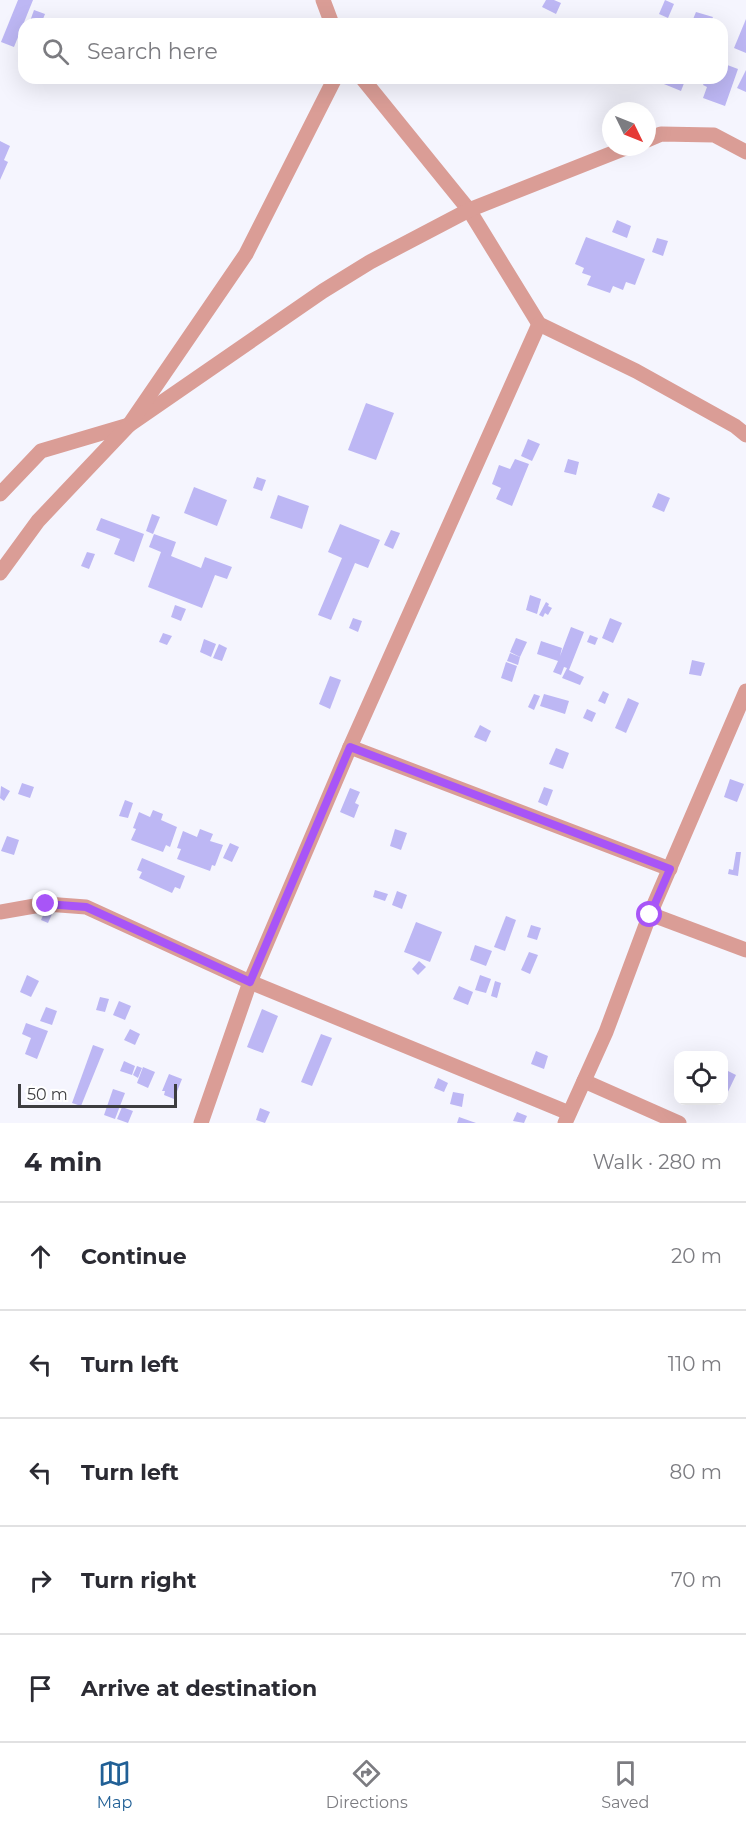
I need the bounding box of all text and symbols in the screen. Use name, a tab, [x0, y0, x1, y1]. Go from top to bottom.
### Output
search box	[18, 18, 728, 84]
icon: search	[39, 35, 72, 68]
text: Search here	[87, 38, 218, 65]
north arrow	[602, 102, 656, 156]
route end	[32, 890, 58, 916]
route start	[636, 901, 662, 927]
map controls	[674, 1051, 728, 1105]
button: locate	[674, 1051, 728, 1105]
scale bar	[18, 1081, 177, 1108]
text: 50 m	[27, 1085, 68, 1104]
text: 4 min	[24, 1146, 102, 1178]
text: Walk · 280 m	[592, 1150, 722, 1174]
icon: ahead	[24, 1240, 57, 1273]
text: Continue	[81, 1243, 187, 1270]
text: 20 m	[671, 1244, 722, 1268]
icon: left	[24, 1348, 57, 1381]
text: Turn left	[81, 1351, 179, 1378]
text: 110 m	[668, 1352, 722, 1376]
icon: left	[24, 1456, 57, 1489]
text: Turn left	[81, 1459, 179, 1486]
text: 80 m	[670, 1460, 722, 1484]
icon: right	[24, 1564, 57, 1597]
text: Turn right	[81, 1567, 196, 1594]
text: 70 m	[671, 1568, 722, 1592]
icon: arrive	[24, 1672, 57, 1705]
text: Arrive at destination	[81, 1675, 317, 1702]
tab: Map	[97, 1757, 132, 1812]
tab: Directions	[326, 1757, 408, 1812]
tab: Saved	[601, 1757, 649, 1812]

